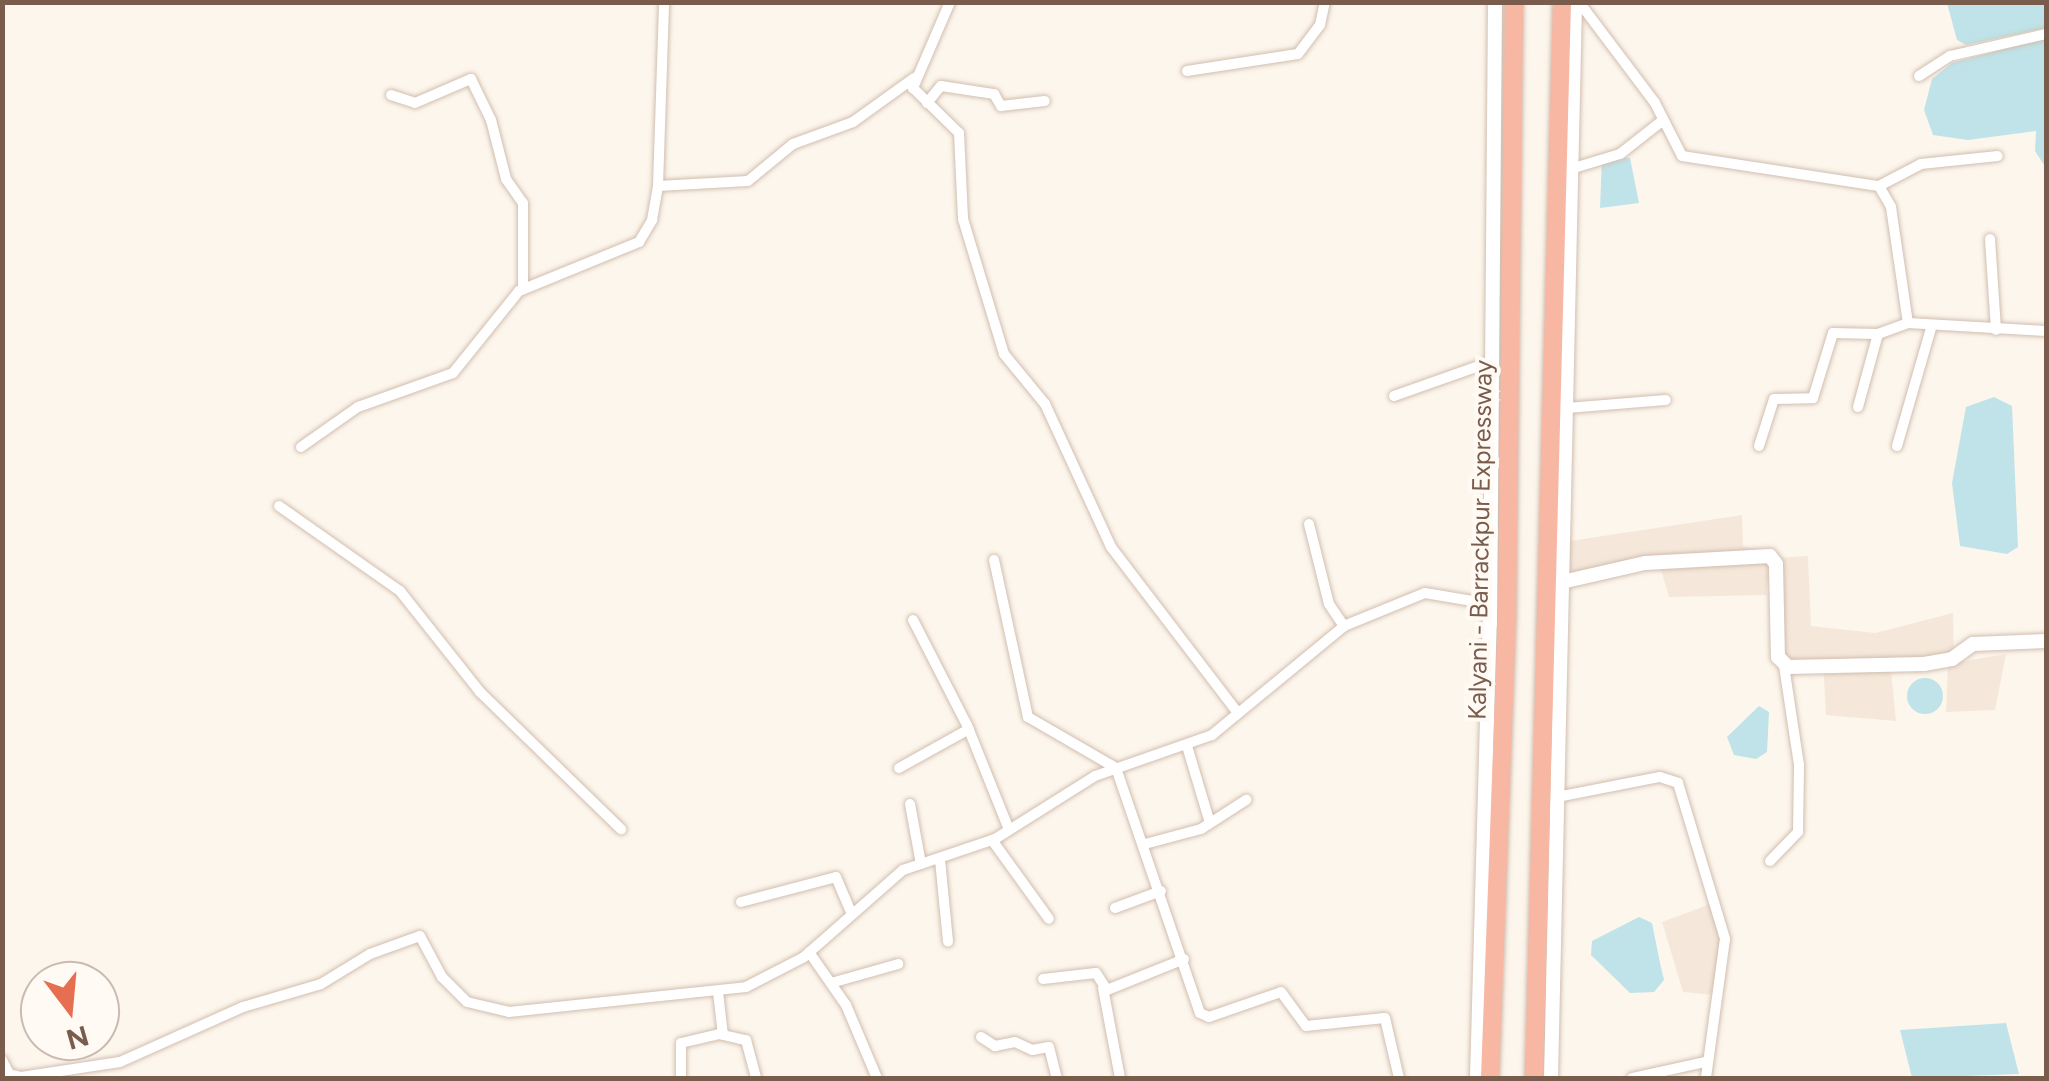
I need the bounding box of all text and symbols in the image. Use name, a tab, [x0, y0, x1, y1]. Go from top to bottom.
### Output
street label: Kalyani - Barrackpur Expressway	[1462, 360, 1498, 720]
north arrow	[20, 961, 120, 1061]
text: N	[63, 1019, 93, 1057]

